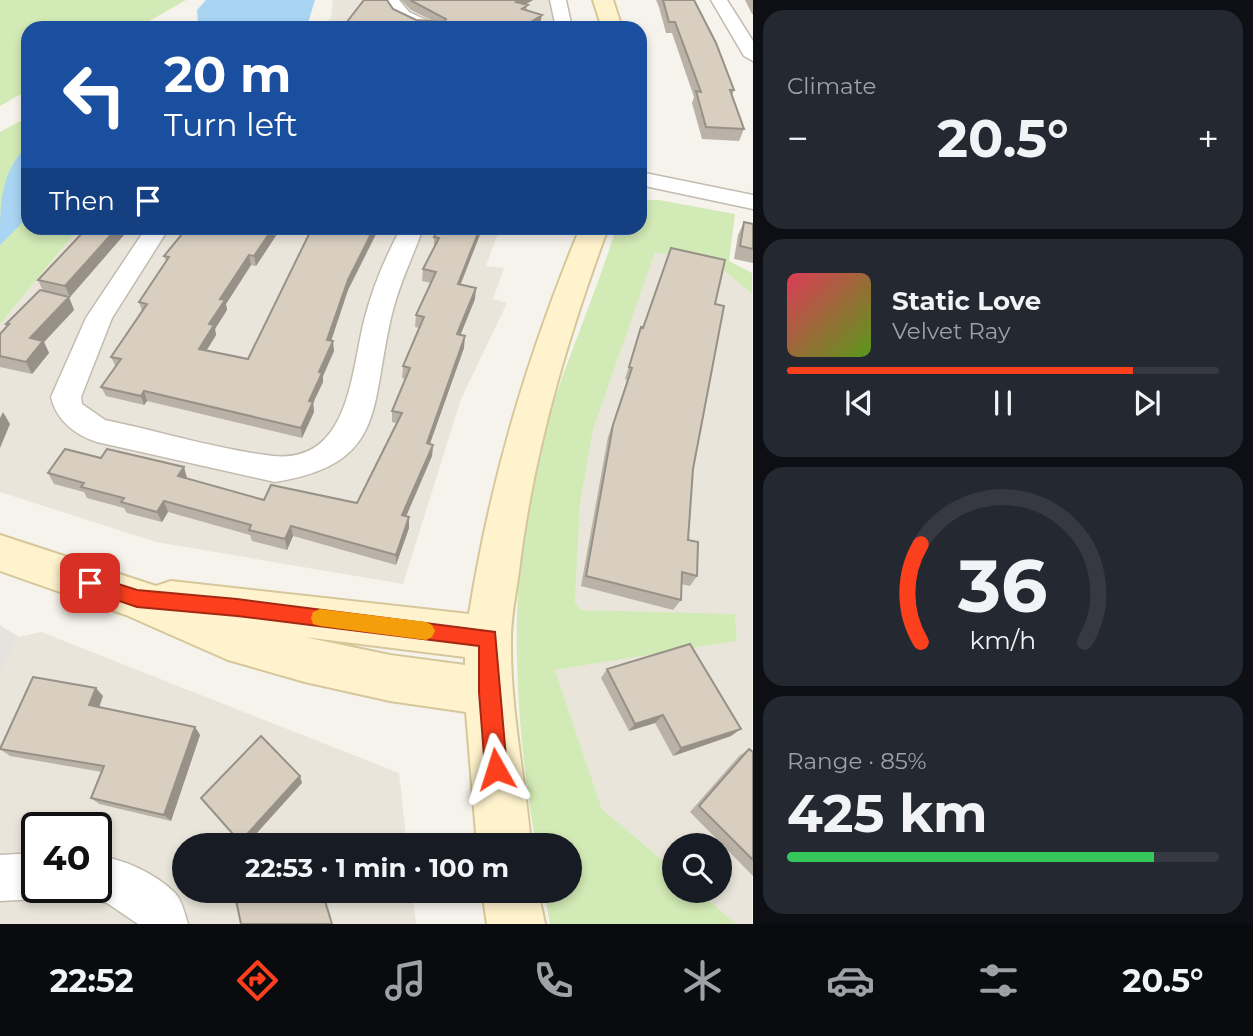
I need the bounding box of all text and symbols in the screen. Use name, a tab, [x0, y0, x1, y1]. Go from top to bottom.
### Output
text: 20 m	[164, 45, 291, 104]
icon: left	[49, 49, 140, 140]
text: Climate	[787, 72, 876, 100]
text: Turn left	[164, 105, 298, 144]
text: 20.5°	[937, 107, 1069, 170]
text: −	[787, 115, 809, 162]
text: +	[1197, 115, 1219, 162]
icon: arrive	[129, 182, 167, 220]
text: Then	[49, 185, 115, 217]
text: Static Love	[892, 285, 1041, 317]
text: Velvet Ray	[892, 317, 1010, 345]
icon: previous	[840, 384, 878, 422]
icon: pause	[984, 384, 1022, 422]
icon: next	[1128, 384, 1166, 422]
text: 36	[957, 543, 1048, 631]
pin	[60, 553, 120, 613]
icon: arrive	[71, 564, 109, 602]
text: km/h	[970, 625, 1036, 655]
position arrow	[459, 732, 533, 806]
text: Range · 85%	[787, 747, 927, 775]
text: 425 km	[787, 782, 988, 845]
speed limit sign: 40	[21, 812, 112, 903]
map controls	[662, 833, 732, 903]
button: search	[662, 833, 732, 903]
text: 22:53 · 1 min · 100 m	[245, 852, 509, 884]
icon: directions	[233, 956, 282, 1005]
icon: music	[381, 956, 430, 1005]
icon: phone	[529, 956, 578, 1005]
icon: climate	[678, 956, 727, 1005]
icon: car	[826, 956, 875, 1005]
icon: filters	[974, 956, 1023, 1005]
text: 22:52	[50, 961, 134, 1000]
text: 20.5°	[1123, 961, 1203, 1000]

